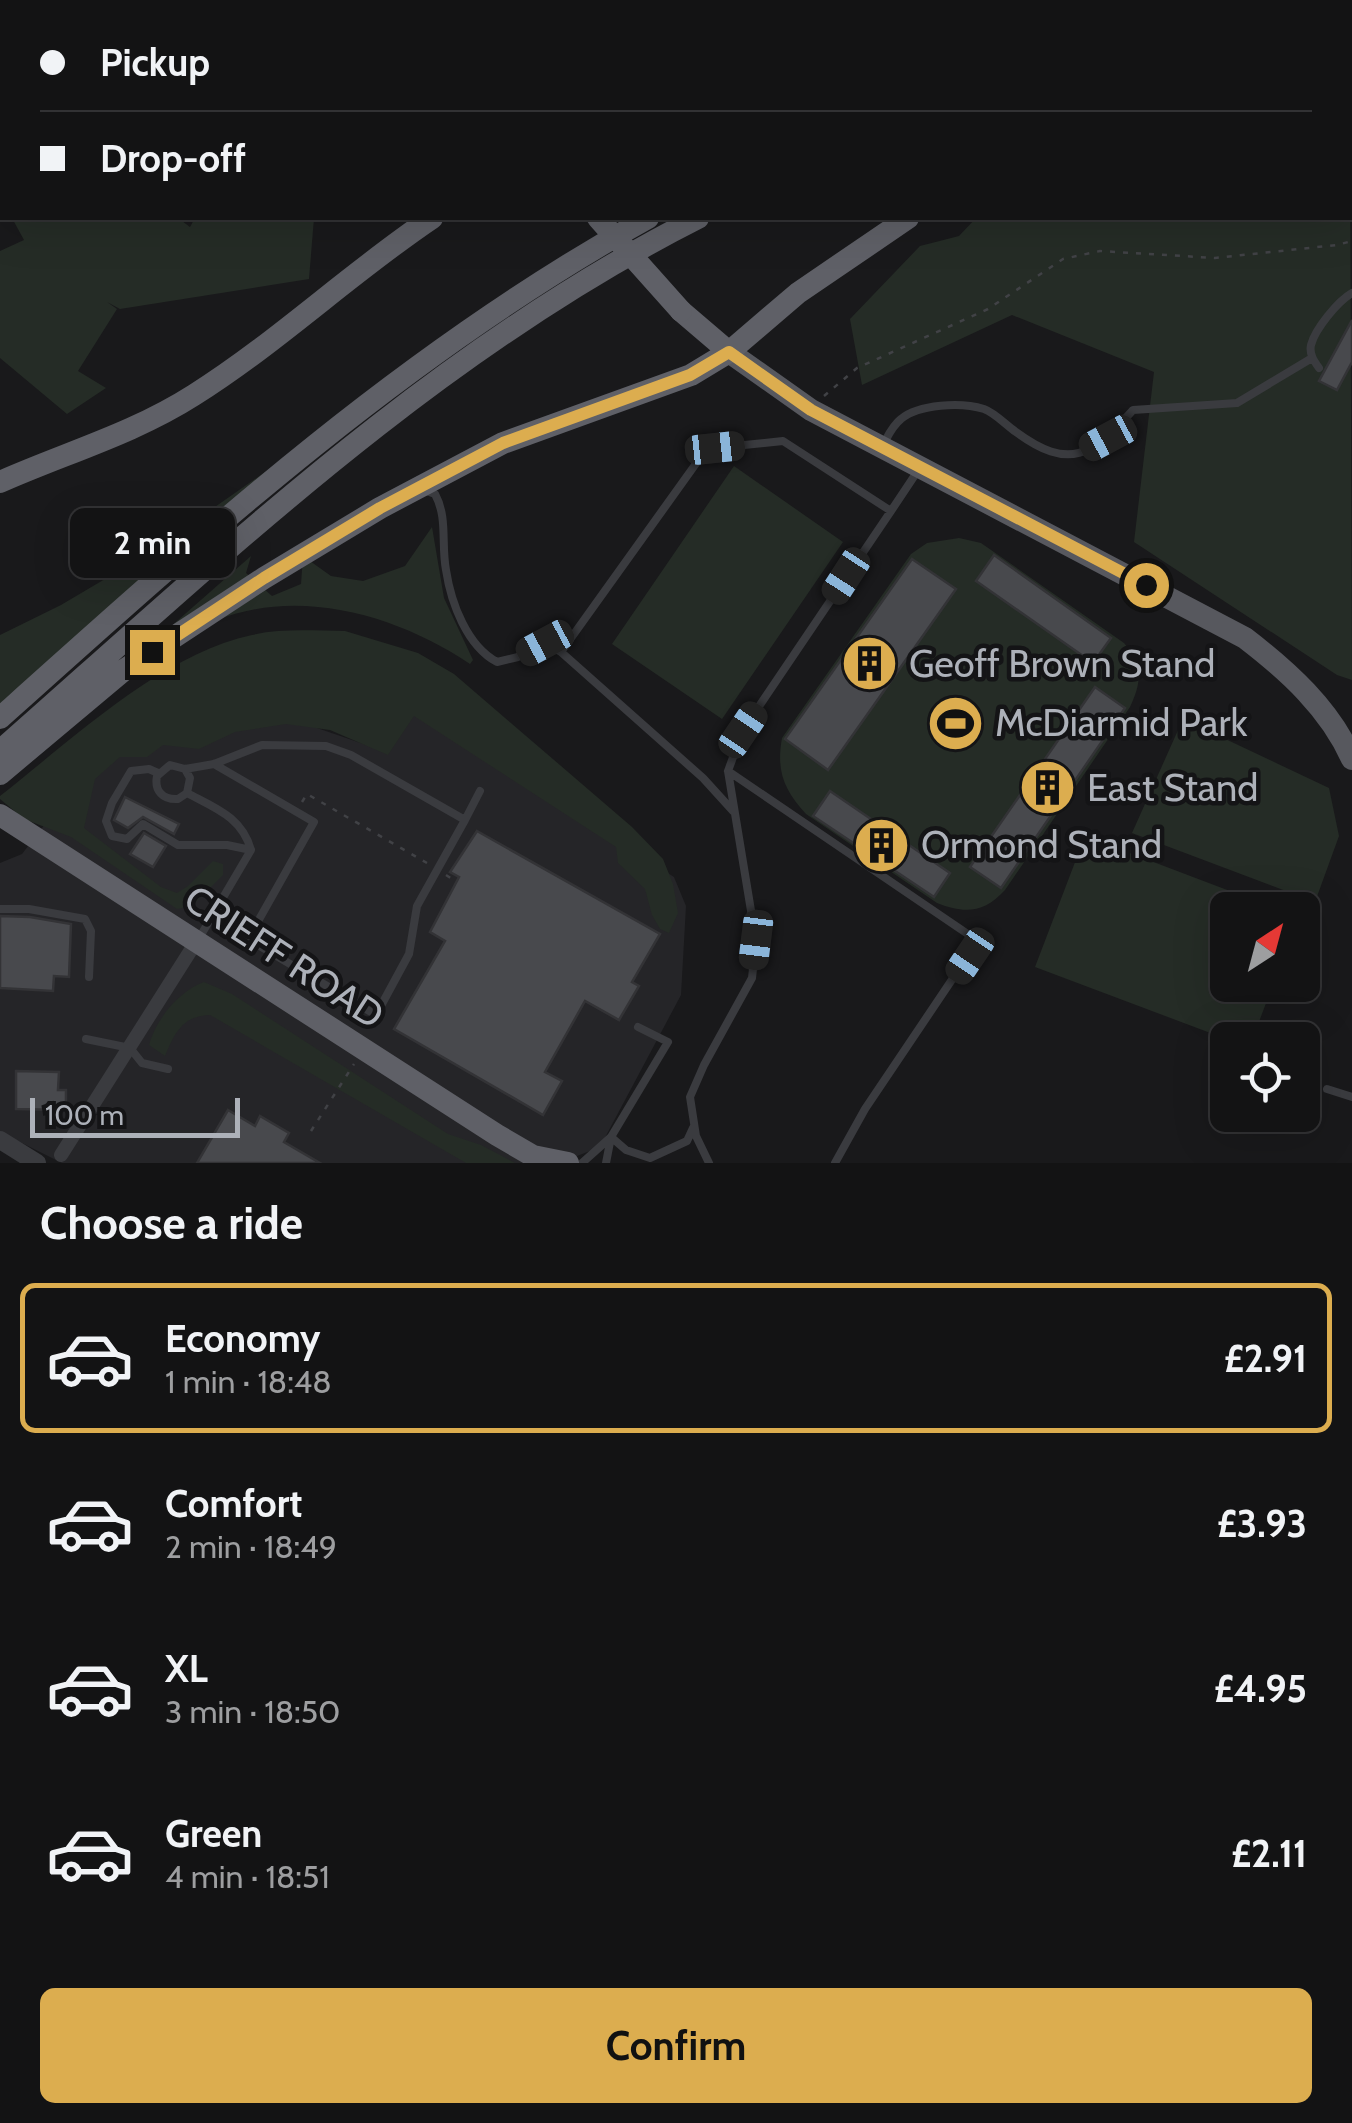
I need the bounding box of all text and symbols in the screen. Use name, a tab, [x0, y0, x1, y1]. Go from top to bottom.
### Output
text: Pickup	[100, 39, 210, 86]
text: Drop-off	[100, 135, 246, 182]
car	[1074, 411, 1142, 465]
car	[684, 430, 746, 466]
callout: 2 min	[70, 507, 234, 577]
text: 2 min	[114, 523, 191, 562]
car	[817, 543, 875, 609]
route start	[1124, 563, 1169, 608]
car	[511, 616, 579, 670]
route end	[130, 630, 175, 675]
building icon: Geoff Brown Stand	[840, 634, 900, 694]
place label: Geoff Brown Stand	[909, 640, 1215, 687]
sports icon: McDiarmid Park	[926, 693, 986, 753]
car	[714, 697, 772, 763]
place label: McDiarmid Park	[995, 699, 1247, 746]
building icon: East Stand	[1018, 758, 1078, 818]
place label: East Stand	[1087, 764, 1258, 811]
building icon: Ormond Stand	[852, 815, 912, 875]
place label: Ormond Stand	[921, 821, 1162, 868]
street label: CRIEFF ROAD	[176, 875, 393, 1038]
north arrow	[1210, 892, 1320, 1002]
map controls	[1210, 892, 1320, 1132]
car	[737, 908, 775, 972]
car	[941, 923, 999, 989]
button: locate	[1210, 1022, 1320, 1132]
scale bar	[30, 1093, 240, 1138]
text: 100 m	[45, 1098, 124, 1132]
text: Choose a ride	[40, 1196, 303, 1250]
icon: car	[45, 1313, 135, 1403]
text: Economy	[165, 1315, 320, 1362]
text: £2.91	[1224, 1335, 1307, 1382]
text: 1 min · 18:48	[165, 1362, 332, 1401]
icon: car	[45, 1478, 135, 1568]
text: Comfort	[165, 1480, 302, 1527]
text: £3.93	[1217, 1500, 1307, 1547]
text: 2 min · 18:49	[165, 1527, 337, 1566]
icon: car	[45, 1643, 135, 1733]
text: XL	[165, 1645, 208, 1692]
text: £4.95	[1214, 1665, 1307, 1712]
text: 3 min · 18:50	[165, 1692, 340, 1731]
icon: car	[45, 1808, 135, 1898]
text: Green	[165, 1810, 262, 1857]
text: £2.11	[1231, 1830, 1307, 1877]
text: 4 min · 18:51	[165, 1857, 330, 1896]
button: Confirm	[40, 1988, 1312, 2103]

